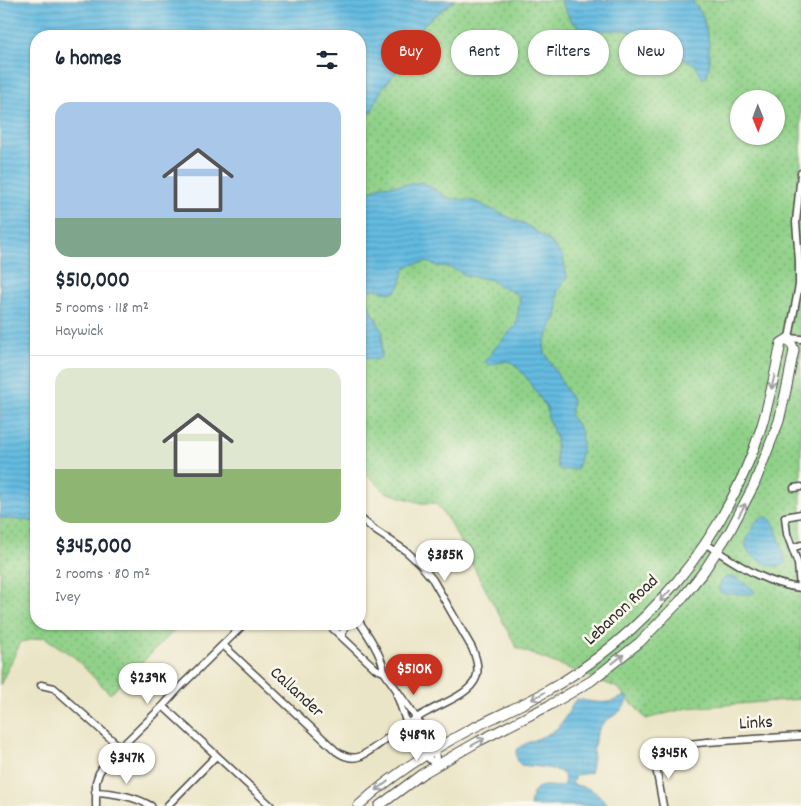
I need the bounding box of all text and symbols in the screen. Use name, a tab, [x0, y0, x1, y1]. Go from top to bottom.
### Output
chip: Buy	[381, 30, 441, 75]
chip: Rent	[451, 30, 518, 75]
chip: Filters	[528, 30, 609, 75]
chip: New	[619, 30, 683, 75]
text: 6 homes	[55, 45, 122, 75]
icon: filters	[313, 46, 341, 74]
north arrow	[730, 90, 785, 145]
map controls	[730, 90, 785, 145]
icon: home	[153, 135, 243, 225]
text: $510,000	[55, 267, 130, 297]
text: 5 rooms · 118 m²	[55, 297, 149, 320]
text: Haywick	[55, 320, 103, 343]
one-way arrow	[768, 373, 777, 389]
icon: home	[153, 400, 243, 490]
one-way arrow	[737, 502, 747, 517]
text: $345,000	[55, 533, 132, 563]
pin: $385K	[410, 540, 480, 582]
text: $385K	[427, 544, 463, 567]
text: 2 rooms · 80 m²	[55, 563, 150, 586]
street label: Lebanon Road	[579, 570, 665, 652]
text: Ivey	[55, 586, 80, 609]
one-way arrow	[659, 589, 670, 602]
pin: $510K	[379, 654, 449, 696]
one-way arrow	[611, 654, 624, 665]
text: $510K	[396, 658, 432, 681]
street label: Callander	[263, 661, 329, 725]
pin: $239K	[113, 662, 183, 705]
text: $239K	[130, 667, 166, 690]
one-way arrow	[530, 691, 545, 701]
street label: Links	[738, 711, 774, 737]
pin: $489K	[382, 720, 452, 762]
text: $489K	[399, 724, 435, 747]
one-way arrow	[471, 737, 486, 747]
pin: $345K	[634, 738, 704, 780]
pin: $347K	[92, 742, 162, 785]
text: $345K	[651, 742, 687, 765]
text: $347K	[109, 747, 145, 770]
one-way arrow	[376, 780, 389, 791]

